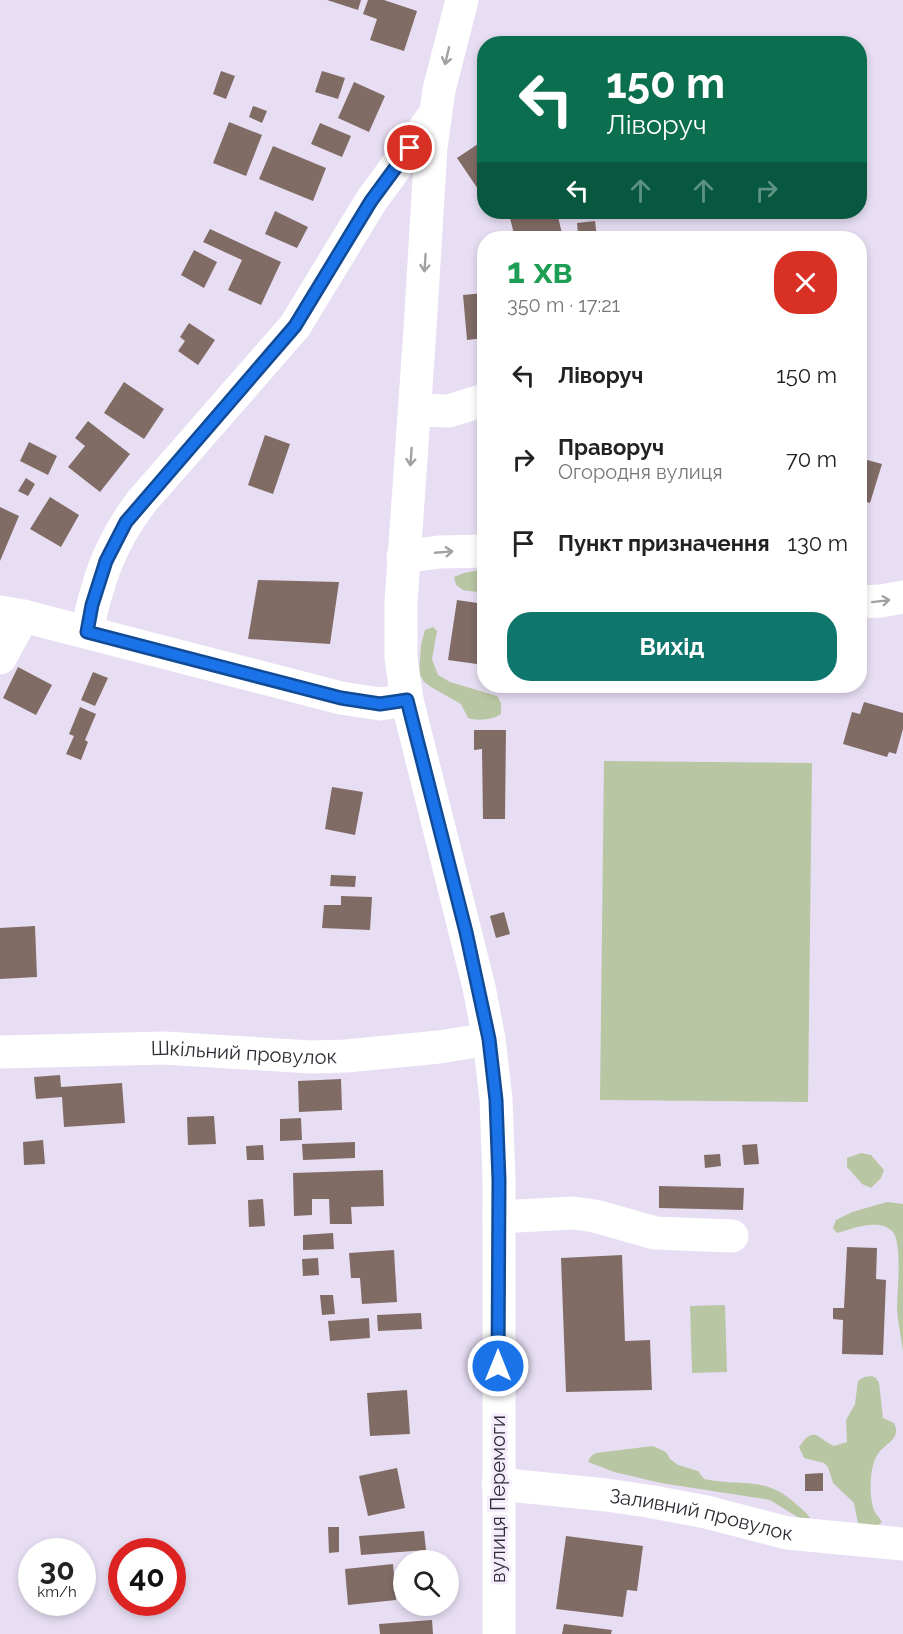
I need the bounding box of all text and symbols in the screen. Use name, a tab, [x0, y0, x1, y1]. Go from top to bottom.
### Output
one-way arrow	[440, 46, 452, 65]
text: 150 m	[606, 59, 725, 108]
icon: left	[507, 60, 585, 138]
text: Ліворуч	[606, 109, 707, 140]
pin	[384, 122, 435, 173]
icon: arrive	[393, 131, 426, 164]
icon: left	[561, 174, 594, 207]
icon: ahead	[624, 174, 657, 207]
icon: ahead	[687, 174, 720, 207]
icon: right	[750, 174, 783, 207]
text: 1 хв	[507, 249, 573, 291]
button: close	[774, 251, 837, 314]
one-way arrow	[419, 252, 430, 272]
text: 350 m · 17:21	[507, 293, 620, 317]
icon: left	[507, 359, 540, 392]
text: Ліворуч	[558, 362, 643, 388]
text: 150 m	[776, 362, 837, 388]
text: Праворуч	[558, 434, 664, 460]
icon: right	[507, 443, 540, 476]
text: 70 m	[786, 446, 837, 472]
one-way arrow	[405, 447, 416, 467]
text: Огородня вулиця	[558, 460, 723, 484]
icon: arrive	[507, 527, 540, 560]
text: Пункт призначення	[558, 530, 770, 556]
text: 130 m	[788, 530, 848, 556]
one-way arrow	[433, 546, 453, 557]
one-way arrow	[871, 595, 891, 606]
button: Вихід	[507, 612, 837, 681]
street label: Шкільний провулок	[150, 1036, 337, 1069]
position arrow	[466, 1334, 530, 1398]
street label: вулиця Перемоги	[486, 1415, 510, 1583]
street label: Заливний провулок	[608, 1484, 794, 1546]
speed limit sign: 40	[108, 1538, 186, 1616]
map controls	[393, 1550, 459, 1616]
button: search	[393, 1550, 459, 1616]
text: 30	[39, 1552, 75, 1587]
text: km/h	[37, 1583, 77, 1601]

